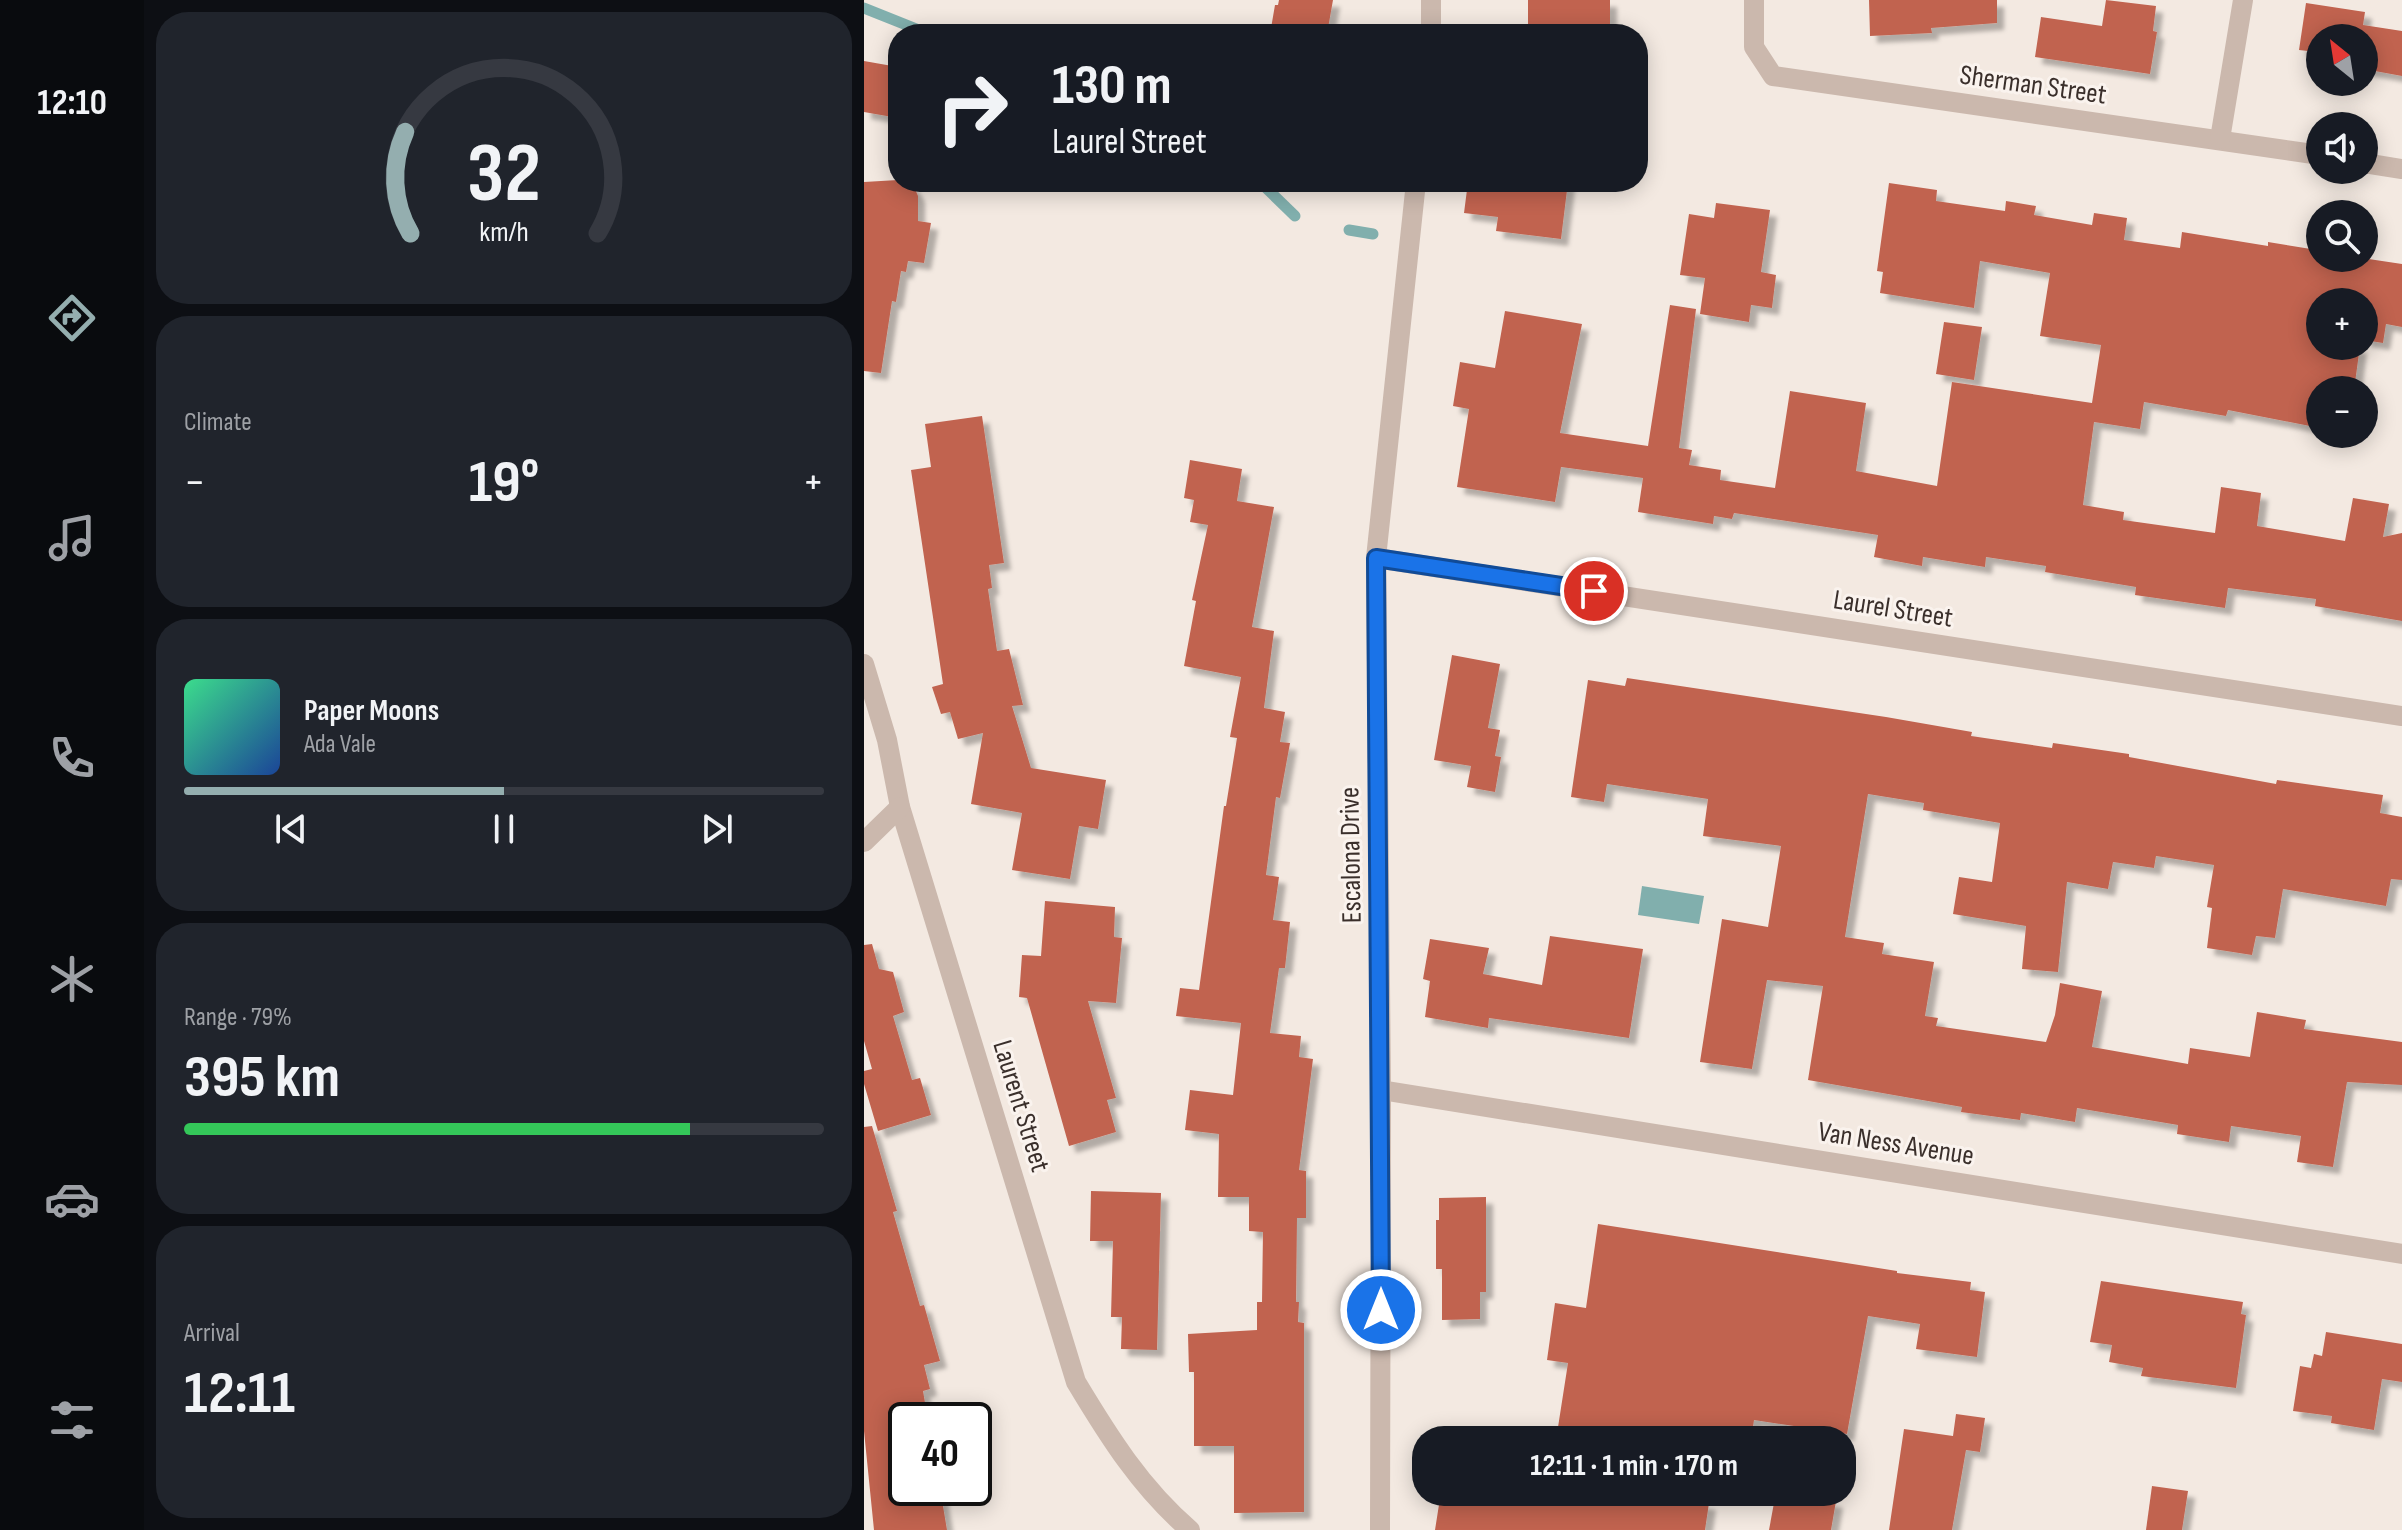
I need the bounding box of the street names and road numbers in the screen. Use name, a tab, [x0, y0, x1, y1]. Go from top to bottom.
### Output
street label: Sherman Street	[1958, 58, 2108, 112]
street label: Laurel Street	[1831, 583, 1955, 635]
street label: Escalona Drive	[1333, 787, 1369, 923]
street label: Laurent Street	[985, 1036, 1057, 1176]
street label: Van Ness Avenue	[1816, 1115, 1976, 1173]

